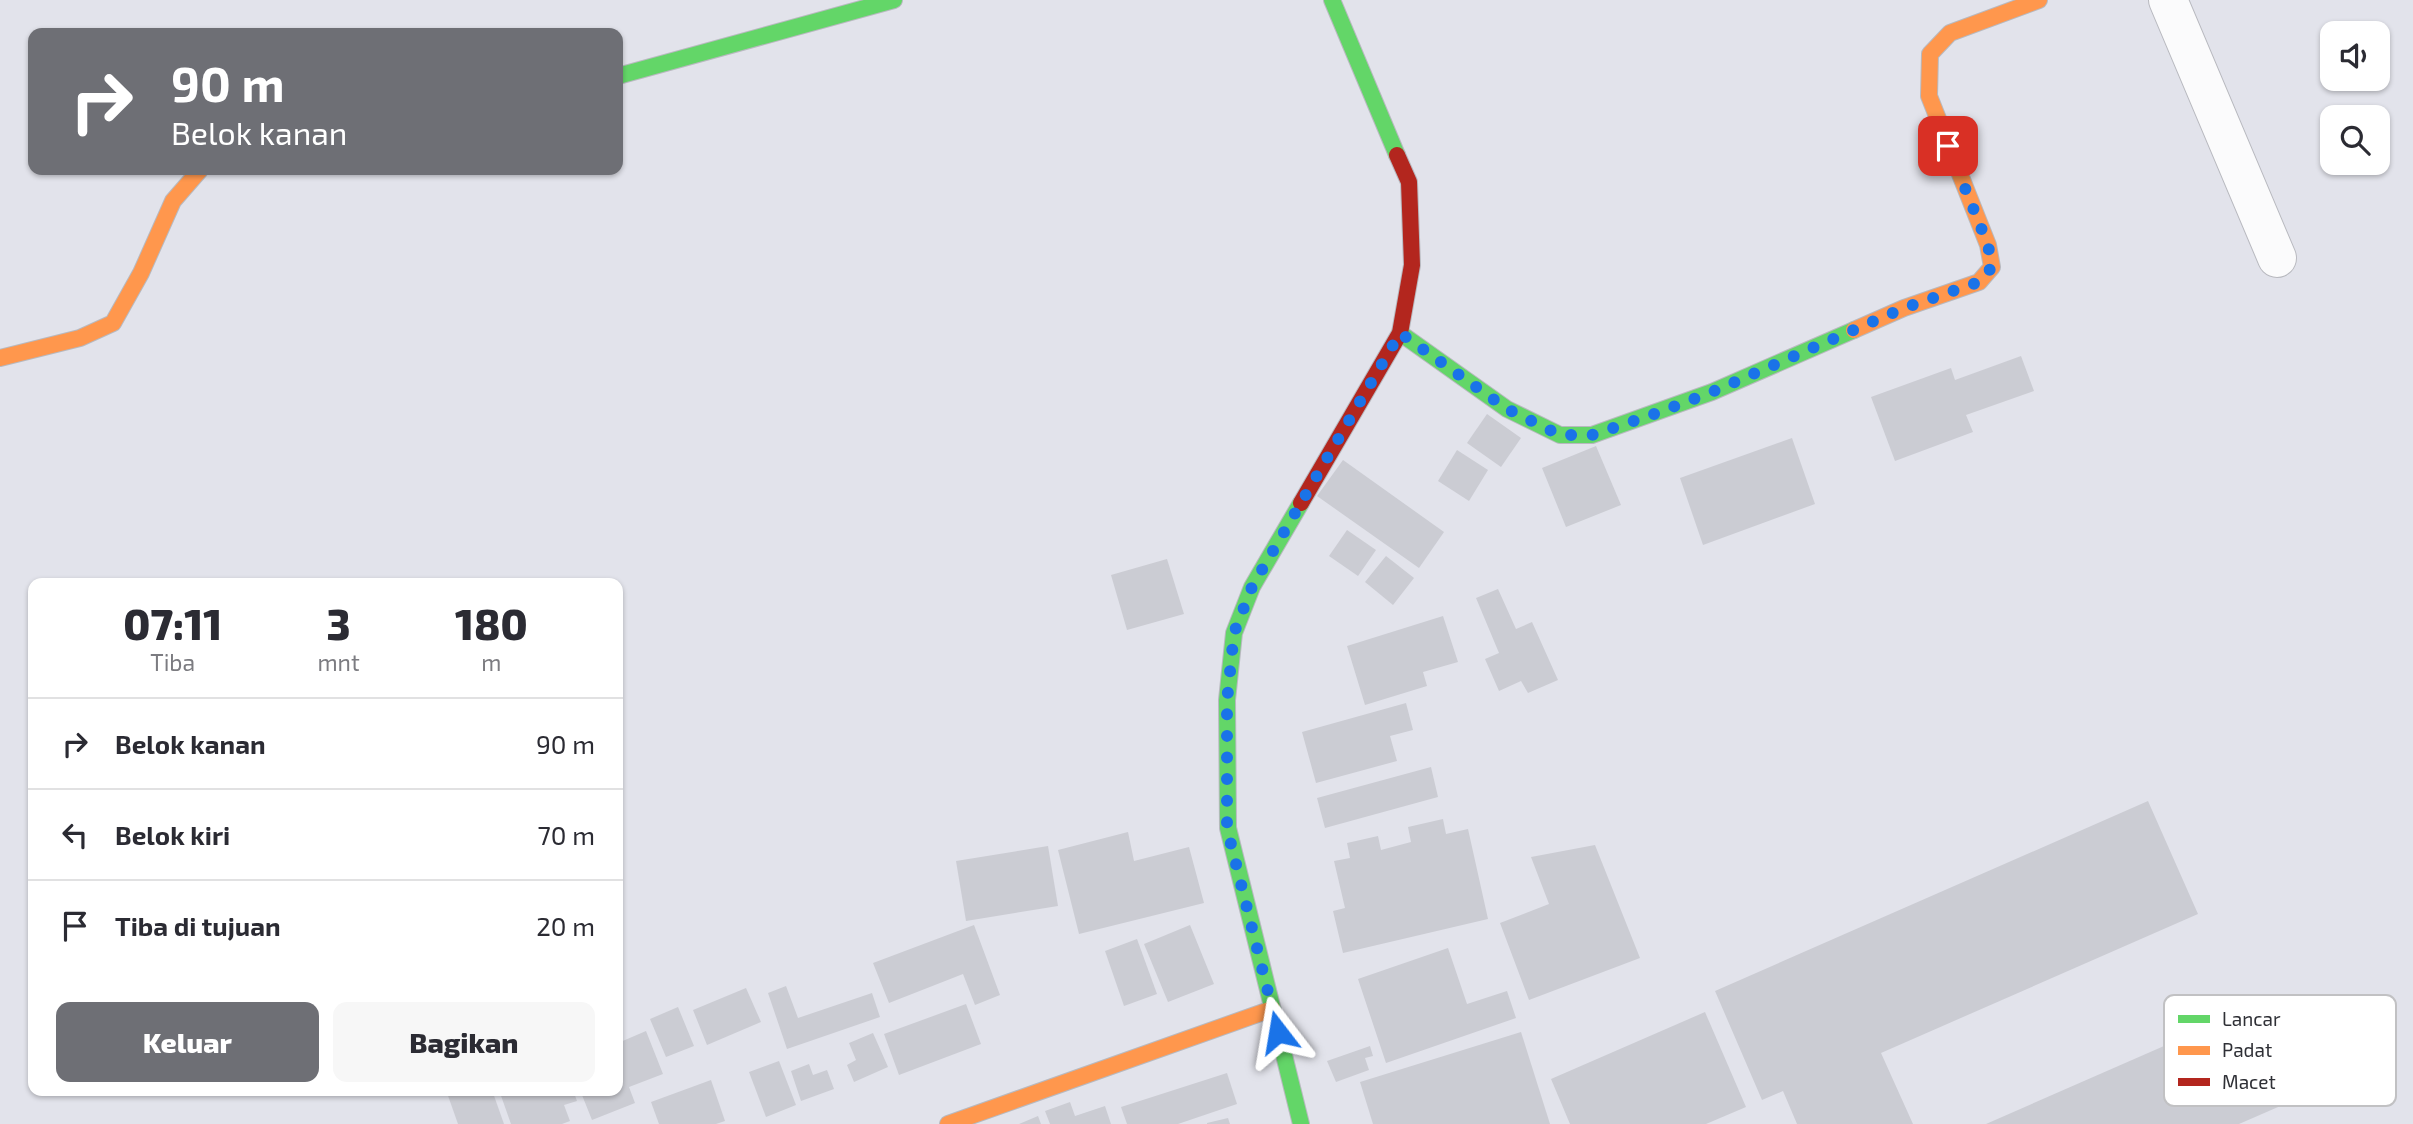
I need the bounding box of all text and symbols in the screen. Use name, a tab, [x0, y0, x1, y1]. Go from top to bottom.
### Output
map controls	[2320, 21, 2390, 175]
button: sound	[2320, 21, 2390, 91]
text: 90 m	[171, 53, 285, 112]
icon: right	[56, 56, 147, 147]
button: search	[2320, 105, 2390, 175]
text: Belok kanan	[171, 113, 347, 151]
pin	[1918, 116, 1978, 176]
icon: arrive	[1929, 127, 1967, 165]
text: 07:11	[123, 598, 222, 648]
text: 3	[327, 598, 351, 648]
text: 180	[455, 598, 528, 648]
text: Tiba	[150, 648, 195, 676]
text: mnt	[317, 648, 360, 676]
text: m	[481, 648, 501, 676]
icon: right	[56, 725, 94, 763]
text: Belok kanan	[115, 728, 266, 759]
text: 90 m	[536, 728, 595, 759]
icon: left	[56, 816, 94, 854]
text: Belok kiri	[115, 819, 230, 850]
text: 70 m	[537, 819, 595, 850]
icon: arrive	[56, 907, 94, 945]
text: Tiba di tujuan	[115, 910, 281, 941]
text: 20 m	[536, 910, 595, 941]
position arrow	[1241, 995, 1315, 1069]
legend	[2164, 995, 2396, 1106]
button: Keluar	[56, 1002, 319, 1082]
button: Bagikan	[333, 1002, 595, 1082]
text: Lancar	[2222, 1007, 2281, 1030]
text: Padat	[2222, 1038, 2272, 1061]
text: Macet	[2222, 1070, 2276, 1093]

